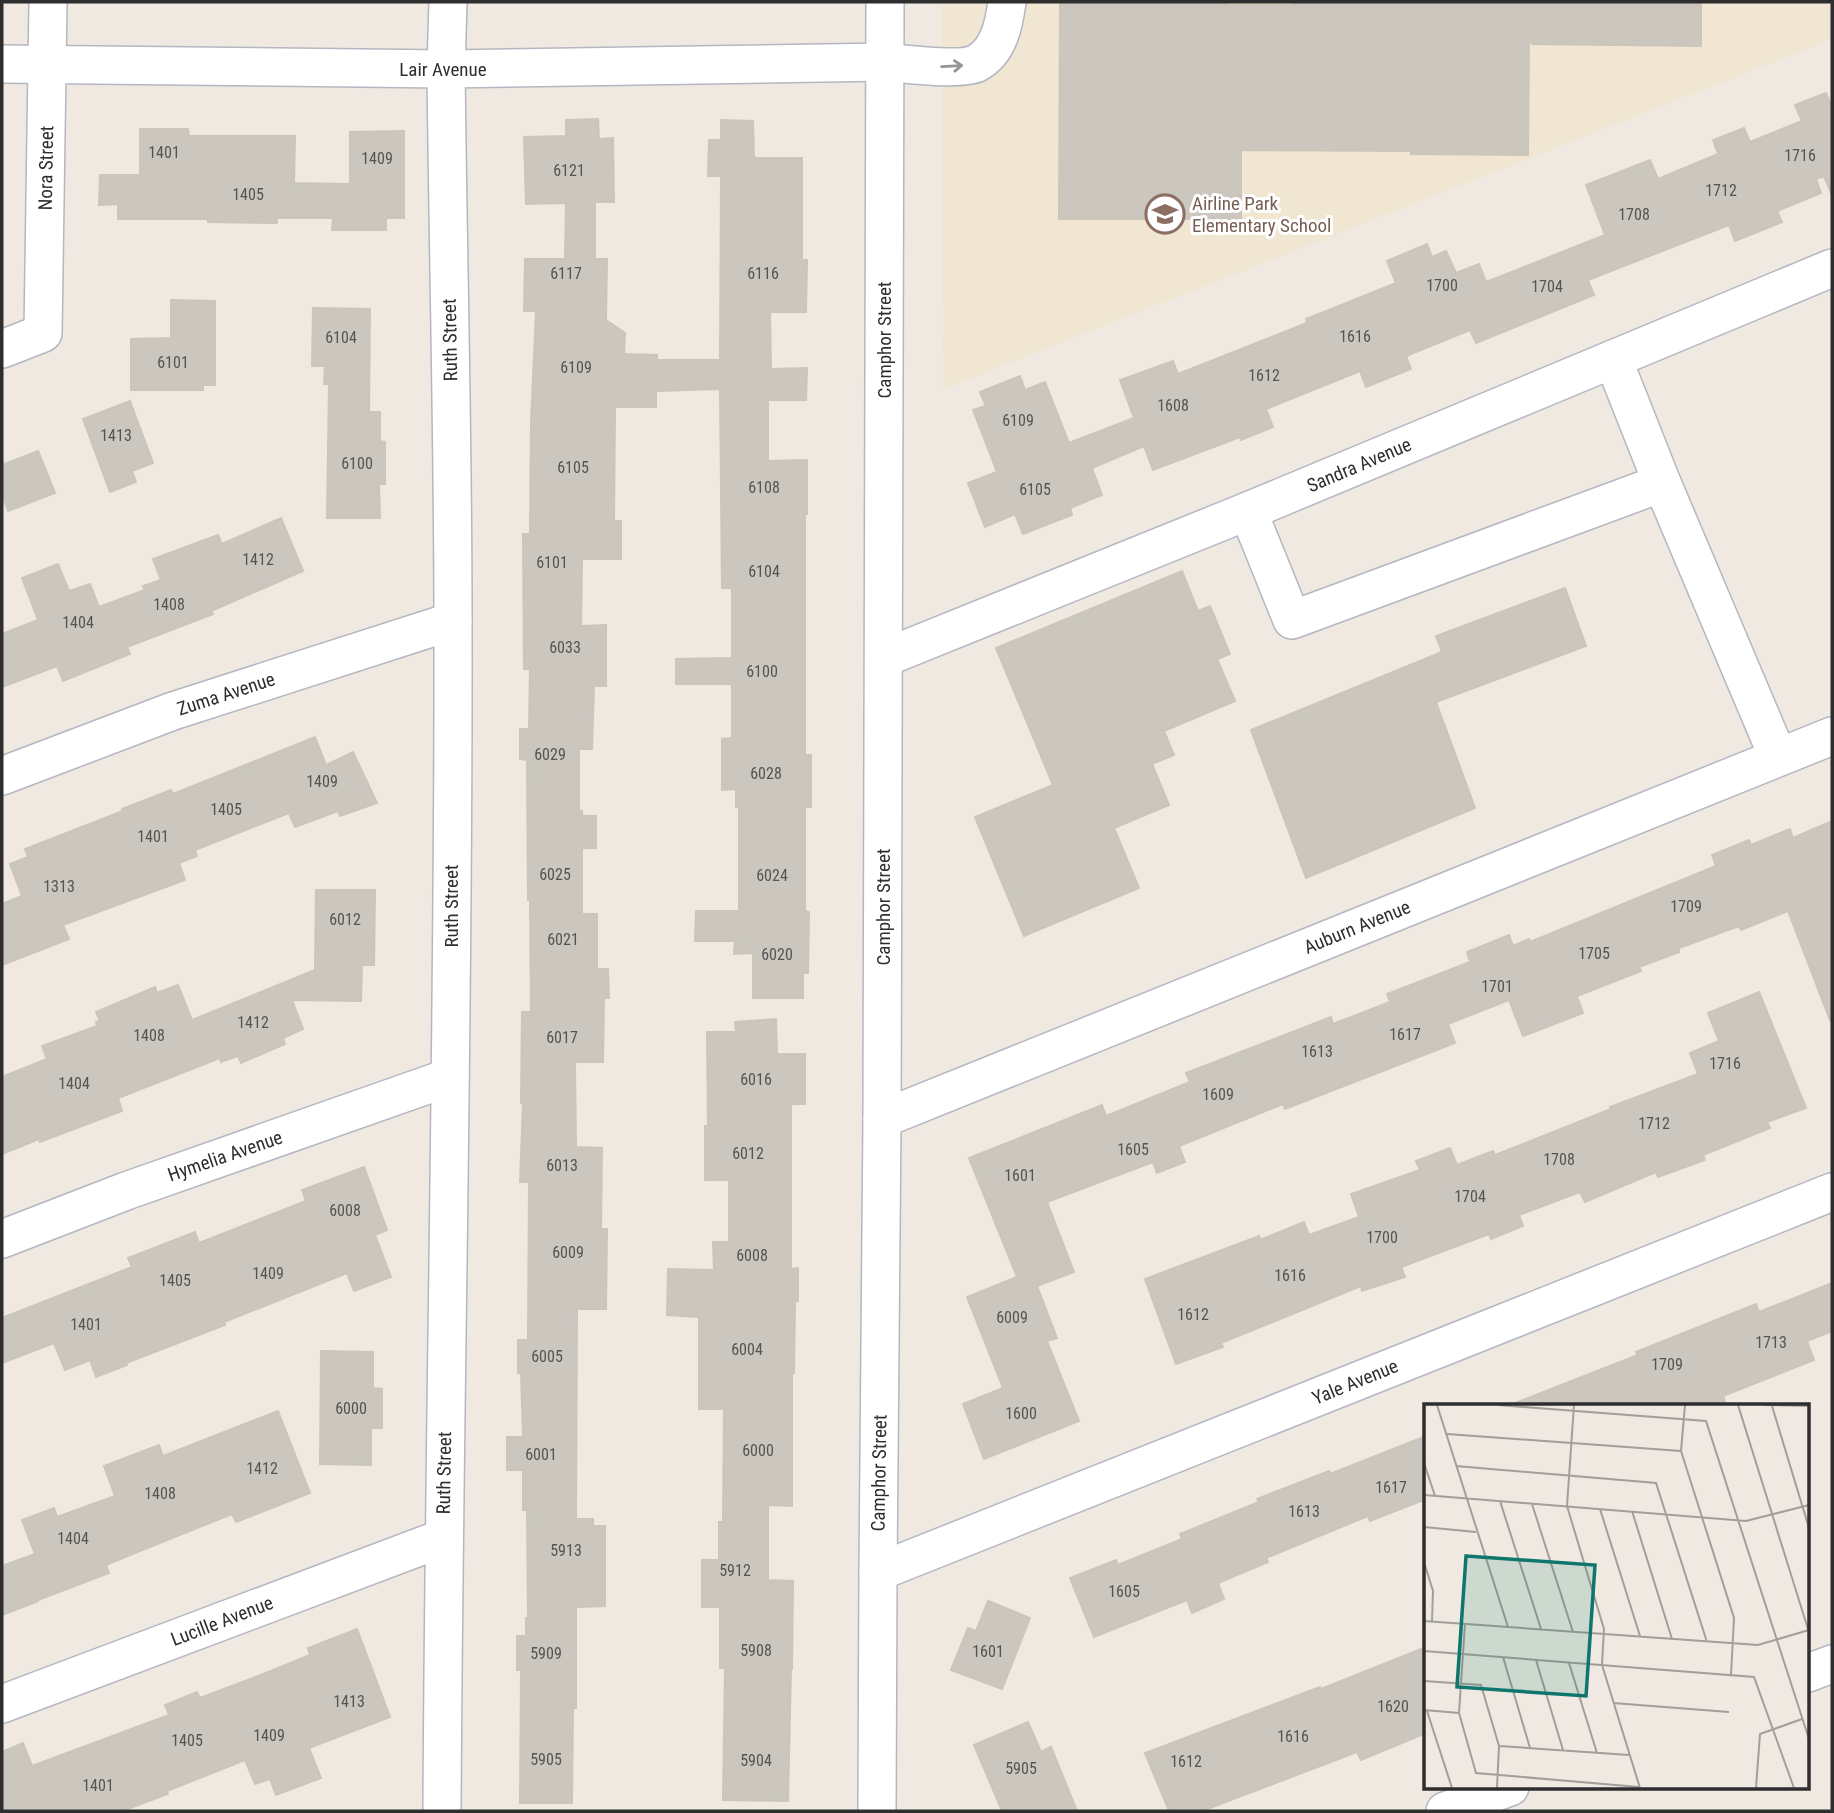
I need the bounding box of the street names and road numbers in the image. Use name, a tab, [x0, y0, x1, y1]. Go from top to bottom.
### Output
street label: Lair Avenue	[399, 58, 487, 81]
street label: Nora Street	[34, 125, 58, 211]
street label: Camphor Street	[873, 282, 896, 398]
street label: Ruth Street	[438, 298, 462, 382]
street label: Sandra Avenue	[1303, 433, 1415, 497]
street label: Zuma Avenue	[174, 667, 278, 721]
street label: Camphor Street	[872, 849, 895, 965]
street label: Ruth Street	[440, 865, 463, 947]
street label: Auburn Avenue	[1300, 895, 1414, 959]
street label: Hymelia Avenue	[165, 1126, 285, 1186]
street label: Yale Avenue	[1309, 1354, 1401, 1410]
street label: Camphor Street	[866, 1414, 892, 1532]
street label: Ruth Street	[432, 1431, 456, 1515]
street label: Lucille Avenue	[168, 1591, 276, 1651]

